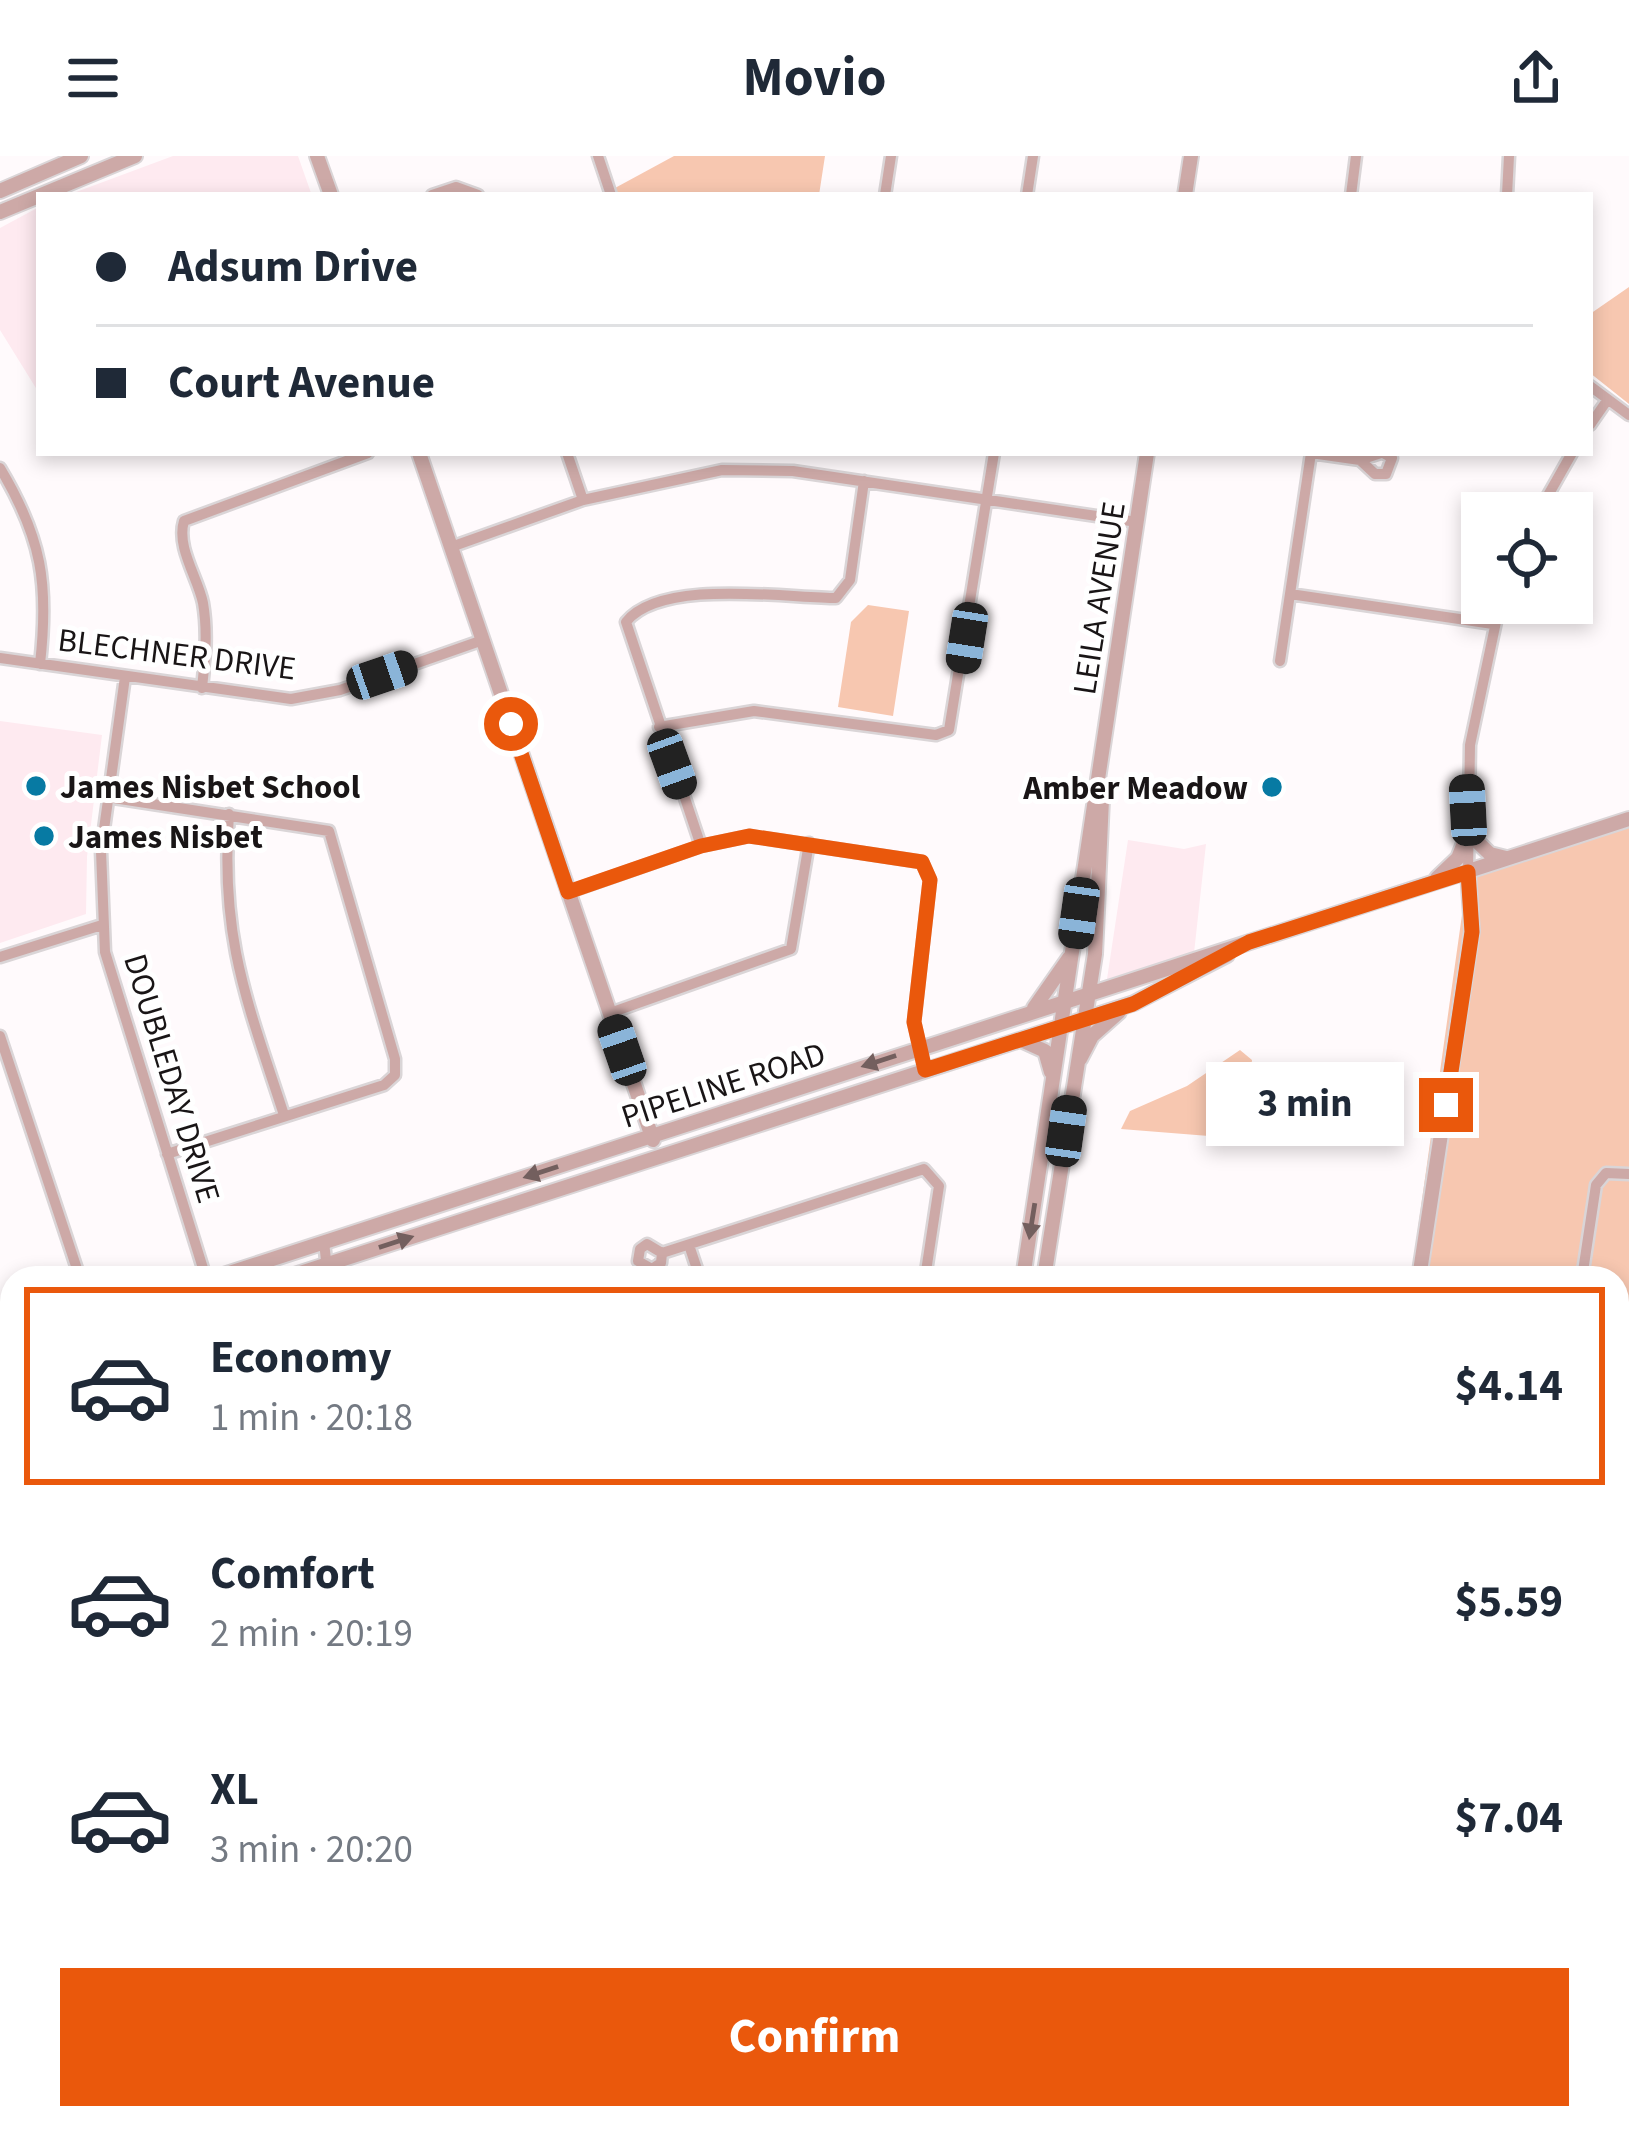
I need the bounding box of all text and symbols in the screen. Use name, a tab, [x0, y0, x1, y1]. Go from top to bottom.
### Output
text: Movio	[743, 40, 886, 117]
icon: menu	[60, 45, 126, 111]
icon: share	[1503, 45, 1569, 111]
text: Adsum Drive	[168, 235, 418, 299]
text: Court Avenue	[168, 351, 435, 415]
map controls	[1461, 492, 1593, 624]
button: locate	[1461, 492, 1593, 624]
street label: LEILA AVENUE	[1061, 498, 1138, 698]
car	[944, 600, 990, 676]
street label: BLECHNER DRIVE	[55, 617, 299, 692]
car	[342, 646, 422, 704]
route start	[484, 697, 538, 751]
car	[643, 724, 701, 804]
place label: James Nisbet School	[60, 764, 361, 811]
place label: Amber Meadow	[1022, 765, 1248, 812]
marker: James Nisbet School	[23, 773, 49, 799]
car	[1448, 773, 1488, 847]
marker: Amber Meadow	[1259, 774, 1285, 800]
place label: James Nisbet	[68, 814, 263, 861]
marker: James Nisbet	[31, 823, 57, 849]
car	[1056, 875, 1102, 951]
street label: DOUBLEDAY DRIVE	[111, 948, 232, 1209]
car	[593, 1010, 651, 1090]
street label: PIPELINE ROAD	[615, 1030, 832, 1141]
one-way arrow	[860, 1053, 897, 1072]
callout: 3 min	[1206, 1063, 1404, 1147]
text: 3 min	[1258, 1076, 1352, 1132]
route end	[1419, 1078, 1473, 1132]
car	[1043, 1093, 1089, 1169]
one-way arrow	[522, 1163, 559, 1182]
one-way arrow	[1022, 1203, 1041, 1240]
one-way arrow	[378, 1231, 415, 1250]
text: Economy	[210, 1326, 392, 1390]
icon: car	[66, 1332, 174, 1440]
text: $4.14	[1454, 1354, 1563, 1418]
text: 1 min · 20:18	[210, 1390, 413, 1446]
text: Comfort	[210, 1542, 375, 1606]
icon: car	[66, 1548, 174, 1656]
text: $5.59	[1454, 1570, 1563, 1634]
text: 2 min · 20:19	[210, 1606, 413, 1662]
text: XL	[210, 1758, 259, 1822]
icon: car	[66, 1764, 174, 1872]
text: $7.04	[1454, 1786, 1563, 1850]
text: 3 min · 20:20	[210, 1822, 413, 1878]
button: Confirm	[60, 1968, 1569, 2106]

